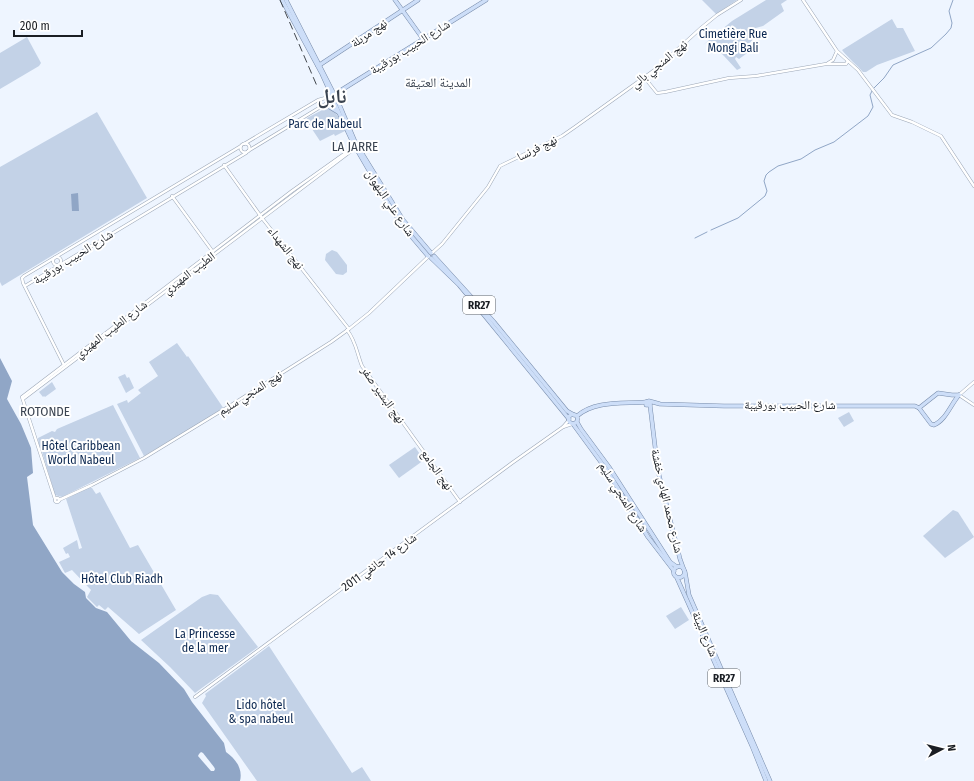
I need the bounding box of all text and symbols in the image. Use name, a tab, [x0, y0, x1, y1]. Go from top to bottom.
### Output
scale bar	[14, 12, 82, 38]
street label: نهج مربلة	[348, 16, 390, 50]
street label: شارع الحبيب بورقيبة	[368, 17, 453, 78]
text: 200 m	[20, 19, 50, 33]
park label: Cimetière Rue Mongi Bali	[699, 27, 767, 55]
street label: نهج المنجي بالي	[628, 37, 692, 93]
district label: المدينة العتيقة	[405, 75, 471, 90]
district label: نابل	[317, 84, 347, 109]
park label: Parc de Nabeul	[288, 117, 362, 131]
street label: نهج فرنسا	[515, 132, 559, 164]
district label: LA JARRE	[332, 139, 378, 154]
street label: شارع علي البلهوان	[360, 167, 418, 241]
street label: نهج الشهداء	[265, 224, 307, 272]
street label: شارع الحبيب بورقيبة	[31, 227, 116, 288]
street label: الطيب المهيري	[160, 249, 220, 300]
road number: RR27	[463, 296, 495, 314]
street label: شارع الطيب المهيري	[72, 297, 152, 363]
street label: نهج البشير صفر	[357, 363, 408, 426]
street label: نهج المنجي سليم	[215, 368, 286, 421]
street label: شارع الحبيب بورقيبة	[744, 398, 836, 413]
district label: ROTONDE	[20, 404, 70, 419]
park label: Hôtel Caribbean World Nabeul	[41, 439, 121, 467]
street label: نهج الجامع	[418, 447, 456, 493]
street label: شارع محمد الهادي خفشة	[645, 448, 686, 555]
street label: شارع المنجي سليم	[593, 459, 650, 536]
street label: شارع 14 جانفي 2011	[339, 530, 421, 596]
park label: Hôtel Club Riadh	[81, 572, 163, 586]
street label: شارع البيئة	[688, 609, 721, 659]
park label: La Princesse de la mer	[175, 627, 235, 655]
road number: RR27	[708, 669, 740, 687]
park label: Lido hôtel & spa nabeul	[229, 698, 293, 726]
north arrow	[922, 729, 962, 769]
text: N	[945, 744, 958, 752]

